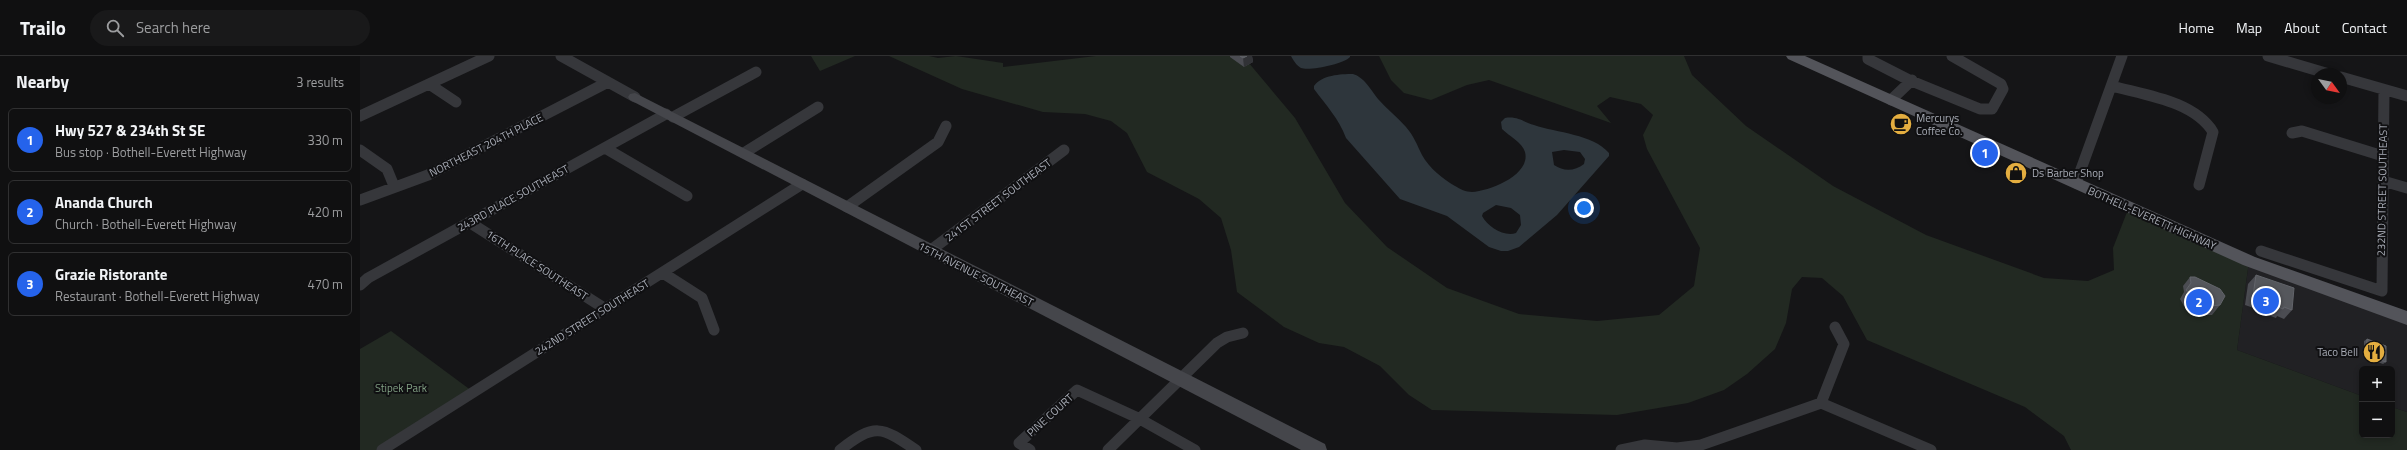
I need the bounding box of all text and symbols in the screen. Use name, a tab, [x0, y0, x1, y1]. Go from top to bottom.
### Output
search box	[90, 10, 370, 46]
text: Trailo	[20, 13, 66, 42]
text: Search here	[136, 16, 210, 39]
icon: search	[104, 17, 126, 39]
text: Home	[2179, 17, 2214, 38]
text: Map	[2236, 17, 2262, 38]
text: About	[2284, 17, 2320, 38]
text: Contact	[2342, 17, 2387, 38]
north arrow	[2311, 68, 2347, 104]
text: Nearby	[16, 69, 69, 95]
text: 3 results	[296, 72, 344, 92]
street label: NORTHEAST 204TH PLACE	[426, 109, 546, 181]
place label: Mercurys Coffee Co.	[1916, 110, 1962, 139]
cafe icon: Mercurys Coffee Co.	[1888, 111, 1914, 137]
text: Hwy 527 & 234th St SE	[55, 119, 205, 142]
street label: 232ND STREET SOUTHEAST	[2373, 124, 2391, 256]
text: 1	[26, 130, 34, 150]
text: 330 m	[307, 130, 343, 150]
pin: 1	[1972, 138, 1998, 168]
text: Bus stop · Bothell-Everett Highway	[55, 142, 247, 162]
street label: 241ST STREET SOUTHEAST	[942, 155, 1055, 245]
shop icon: Ds Barber Shop	[2003, 160, 2029, 186]
street label: 243RD PLACE SOUTHEAST	[454, 161, 572, 235]
place label: Ds Barber Shop	[2032, 165, 2104, 181]
street label: BOTHELL-EVERETT HIGHWAY	[2085, 182, 2219, 254]
text: Ananda Church	[55, 191, 153, 214]
your location	[1574, 198, 1594, 218]
text: 2	[26, 202, 34, 222]
text: 420 m	[307, 202, 343, 222]
text: Church · Bothell-Everett Highway	[55, 214, 237, 234]
street label: 16TH PLACE SOUTHEAST	[483, 226, 591, 304]
street label: 15TH AVENUE SOUTHEAST	[916, 238, 1037, 310]
text: Grazie Ristorante	[55, 263, 167, 286]
text: 3	[26, 274, 34, 294]
text: 470 m	[307, 274, 343, 294]
street label: 242ND STREET SOUTHEAST	[532, 275, 652, 359]
text: Restaurant · Bothell-Everett Highway	[55, 286, 260, 306]
pin: 3	[2253, 286, 2279, 316]
pin: 2	[2186, 287, 2212, 317]
restaurant icon: Taco Bell	[2361, 339, 2387, 365]
place label: Taco Bell	[2317, 344, 2358, 360]
map controls	[2359, 366, 2395, 438]
button: +	[2359, 366, 2395, 402]
park label: Stipek Park	[375, 380, 428, 396]
street label: PINE COURT	[1023, 390, 1077, 440]
button: −	[2359, 402, 2395, 438]

